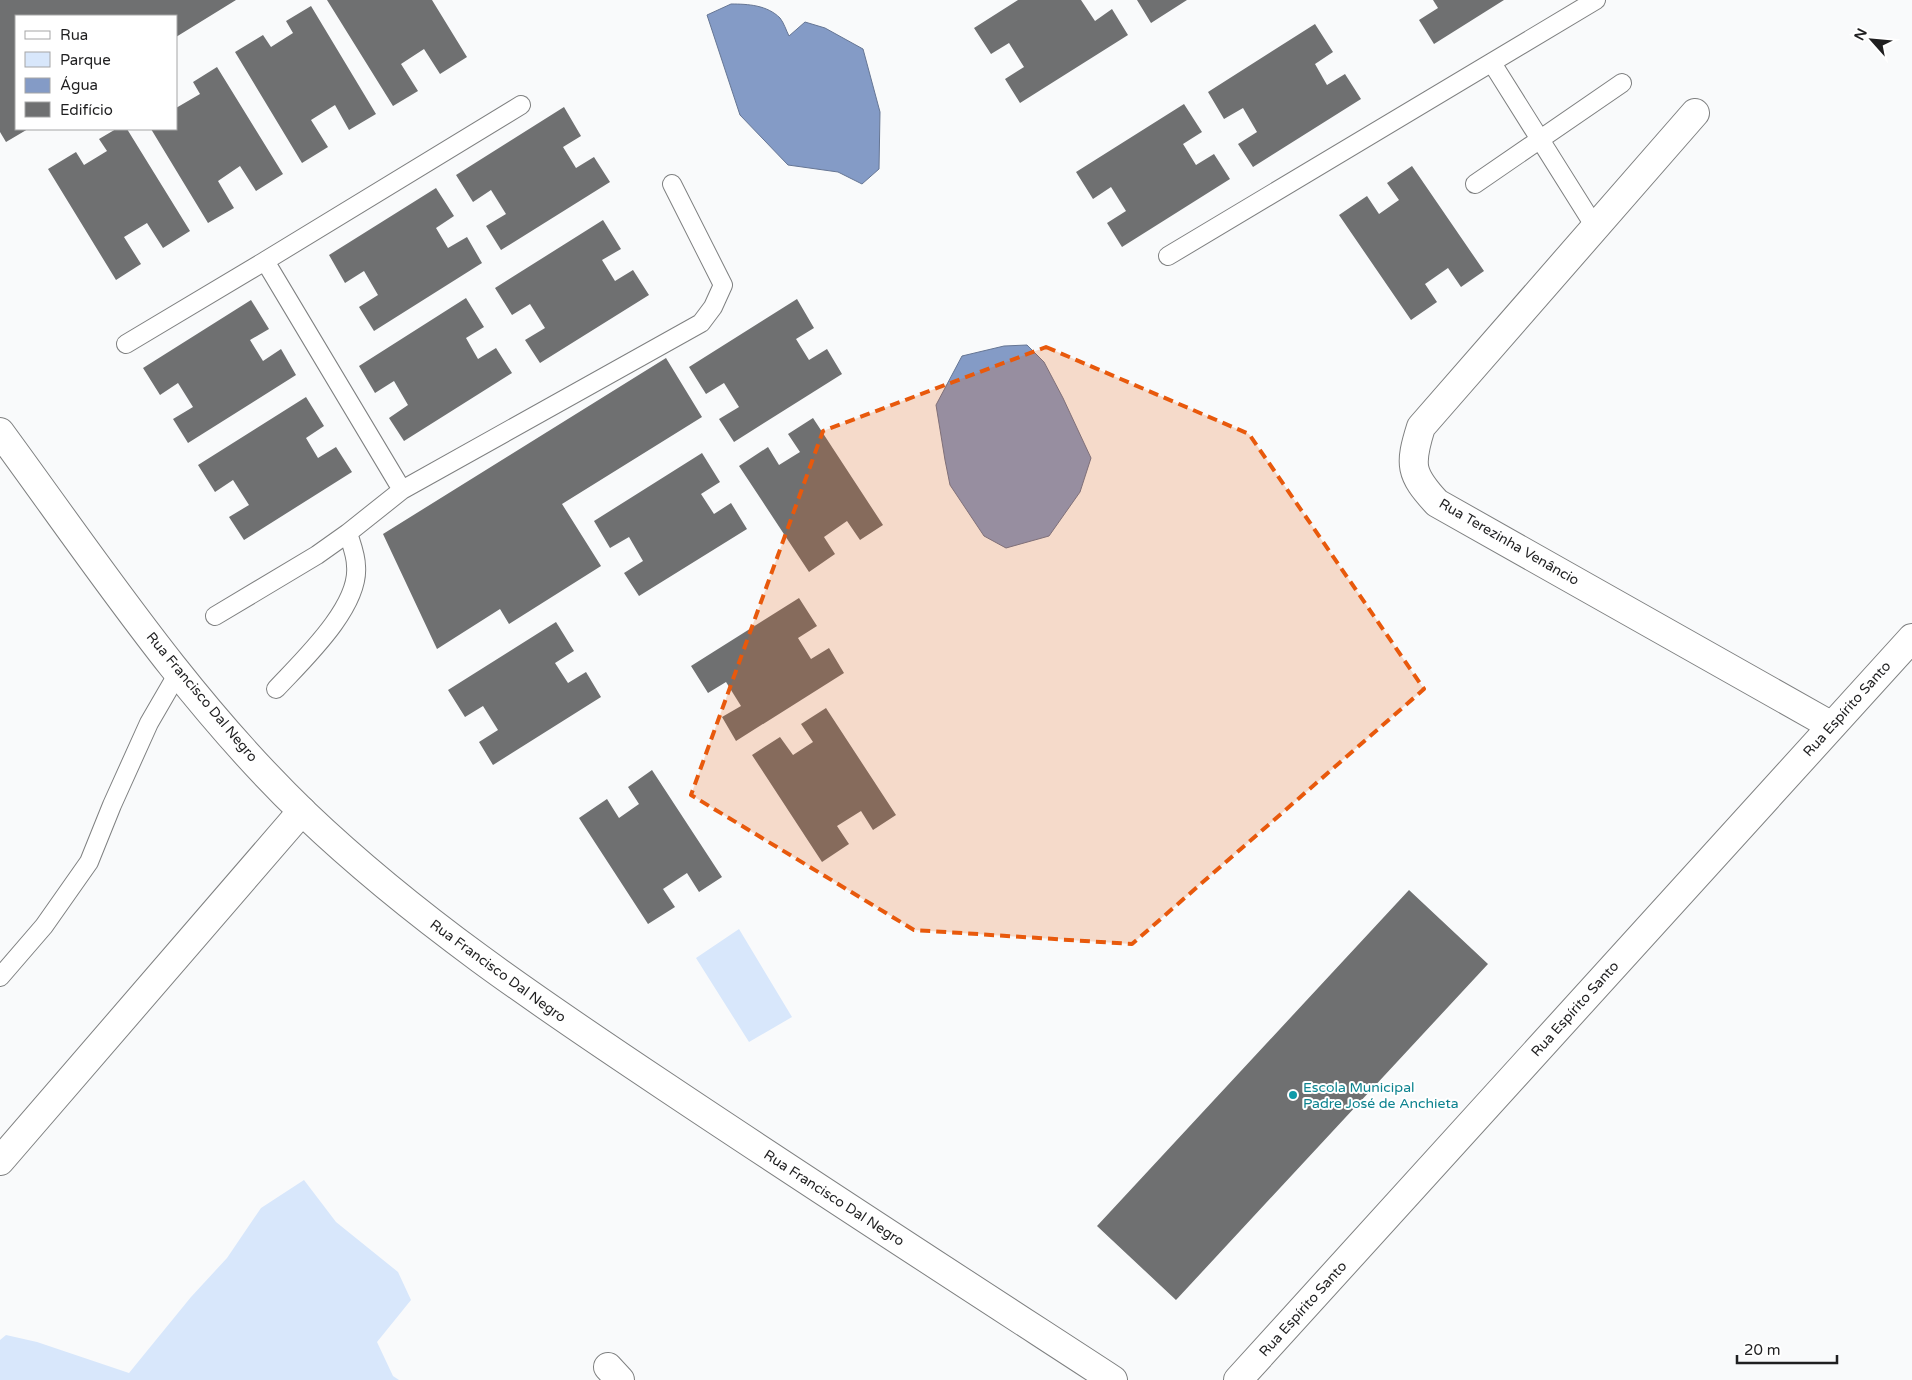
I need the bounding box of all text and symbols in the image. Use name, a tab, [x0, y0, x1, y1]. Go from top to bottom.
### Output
legend	[15, 15, 178, 130]
north arrow	[1847, 15, 1897, 65]
text: N	[1851, 25, 1871, 43]
text: Rua	[60, 26, 88, 44]
text: Parque	[60, 51, 111, 69]
text: Água	[60, 76, 98, 94]
text: Edifício	[60, 101, 113, 119]
street label: Rua Terezinha Venâncio	[1436, 495, 1582, 589]
street label: Rua Francisco Dal Negro	[143, 629, 261, 765]
street label: Rua Espírito Santo	[1800, 658, 1894, 760]
street label: Rua Francisco Dal Negro	[427, 916, 569, 1026]
street label: Rua Espírito Santo	[1528, 958, 1622, 1060]
place label: Escola Municipal Padre José de Anchieta	[1303, 1079, 1459, 1112]
marker: Escola Municipal Padre José de Anchieta	[1287, 1089, 1299, 1101]
street label: Rua Francisco Dal Negro	[761, 1146, 907, 1250]
street label: Rua Espírito Santo	[1256, 1258, 1350, 1360]
scale bar	[1737, 1332, 1837, 1364]
text: 20 m	[1744, 1341, 1781, 1359]

